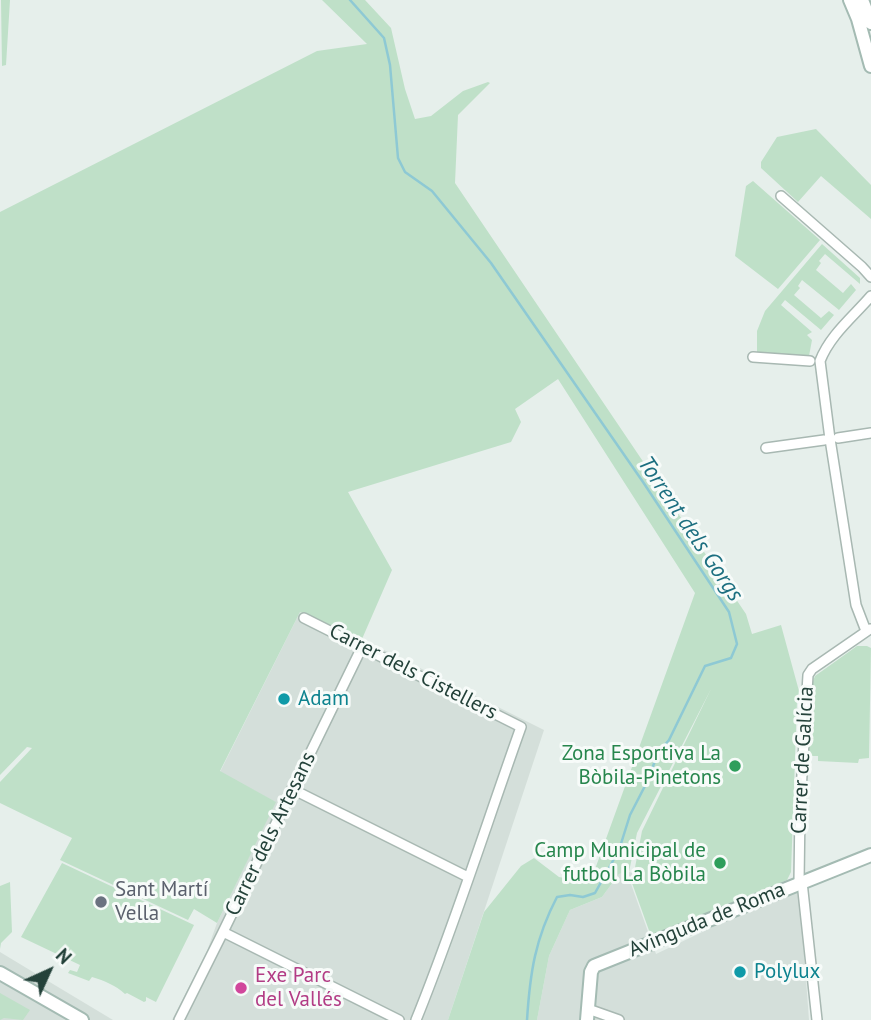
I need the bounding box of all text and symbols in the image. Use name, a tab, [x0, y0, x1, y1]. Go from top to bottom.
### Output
water label: Torrent dels Gorgs	[631, 451, 749, 607]
street label: Carrer dels Cistellers	[325, 619, 501, 725]
place label: Adam	[298, 686, 349, 712]
street label: Carrer de Galícia	[787, 686, 819, 834]
marker: Adam	[276, 691, 292, 707]
place label: Zona Esportiva La Bòbila-Pinetons	[562, 741, 721, 791]
street label: Carrer dels Artesans	[220, 748, 322, 920]
marker: Zona Esportiva La Bòbila-Pinetons	[727, 758, 743, 774]
place label: Camp Municipal de futbol La Bòbila	[534, 838, 706, 888]
marker: Camp Municipal de futbol La Bòbila	[712, 855, 728, 871]
place label: Sant Martí Vella	[115, 877, 208, 927]
street label: Avinguda de Roma	[625, 877, 789, 963]
marker: Sant Martí Vella	[93, 894, 109, 910]
north arrow	[14, 936, 84, 1006]
text: N	[51, 943, 77, 969]
place label: Polylux	[754, 959, 820, 985]
place label: Exe Parc del Vallés	[255, 963, 342, 1013]
marker: Polylux	[732, 964, 748, 980]
marker: Exe Parc del Vallés	[233, 980, 249, 996]

